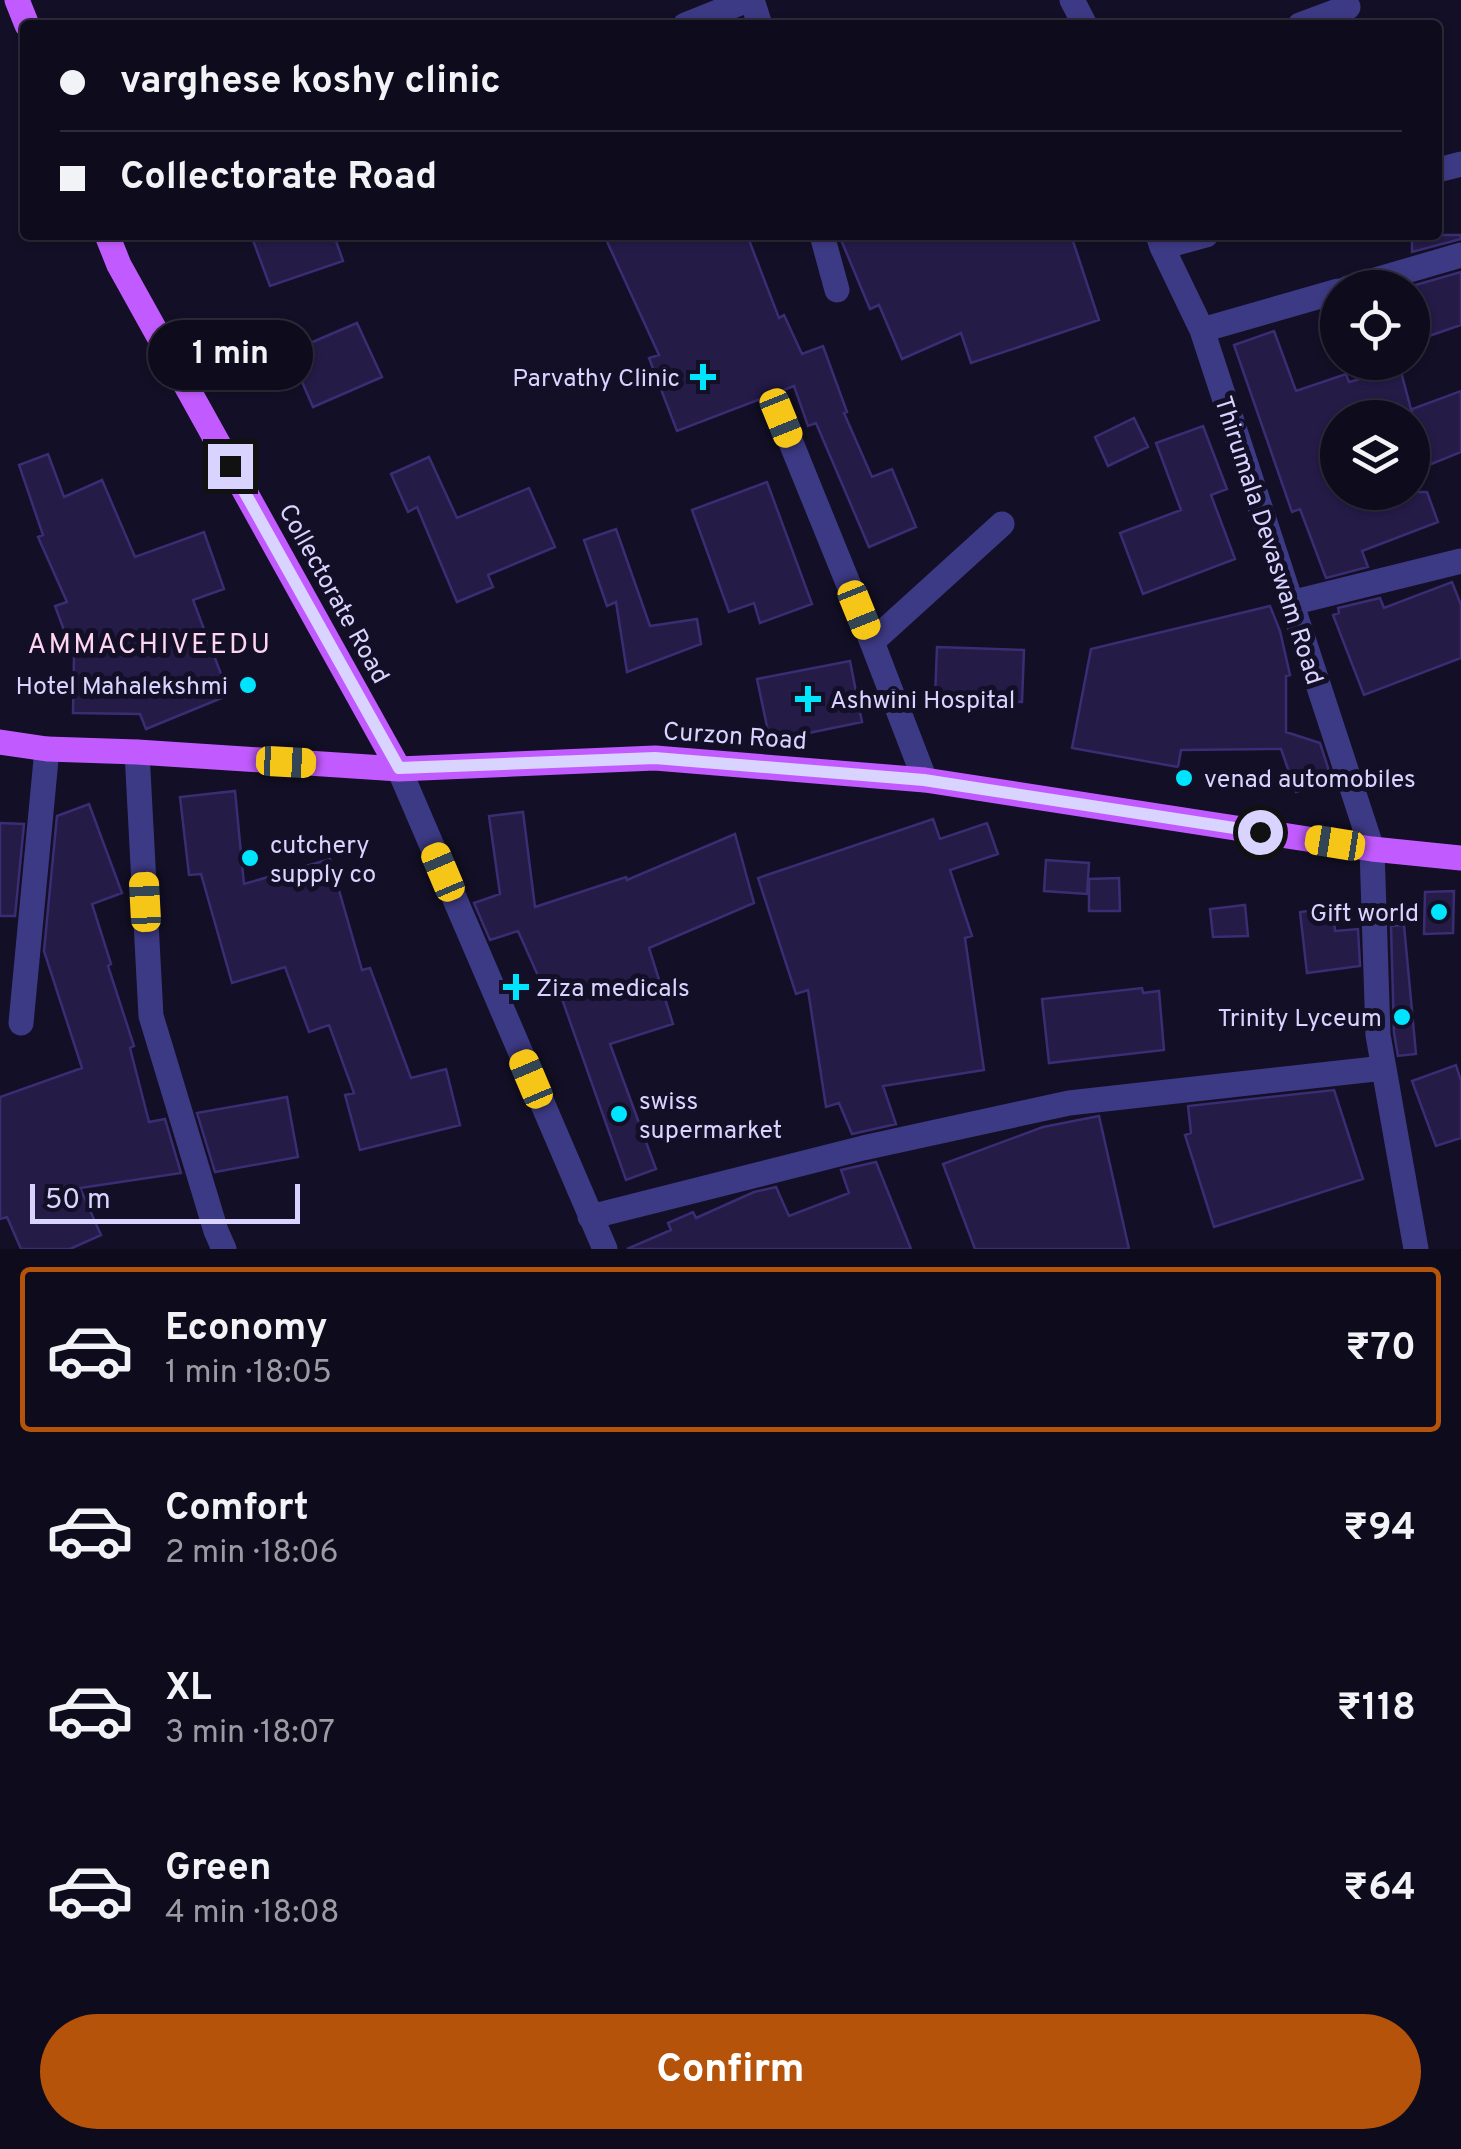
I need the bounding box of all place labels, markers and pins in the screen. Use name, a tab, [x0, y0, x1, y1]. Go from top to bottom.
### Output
place label: Parvathy Clinic	[512, 364, 680, 396]
marker: Parvathy Clinic	[690, 364, 716, 390]
place label: Hotel Mahalekshmi	[15, 672, 228, 704]
marker: Hotel Mahalekshmi	[237, 674, 259, 696]
marker: Ashwini Hospital	[795, 686, 821, 712]
place label: Ashwini Hospital	[830, 686, 1015, 718]
place label: venad automobiles	[1204, 765, 1416, 797]
marker: venad automobiles	[1173, 767, 1195, 789]
place label: cutchery supply co	[270, 831, 376, 892]
marker: cutchery supply co	[239, 847, 261, 869]
place label: Gift world	[1310, 899, 1419, 931]
marker: Gift world	[1428, 901, 1450, 923]
place label: Ziza medicals	[536, 974, 690, 1006]
marker: Ziza medicals	[505, 976, 527, 998]
place label: Trinity Lyceum	[1217, 1004, 1382, 1036]
marker: Trinity Lyceum	[1391, 1006, 1413, 1028]
place label: swiss supermarket	[639, 1087, 782, 1148]
marker: swiss supermarket	[608, 1103, 630, 1125]

